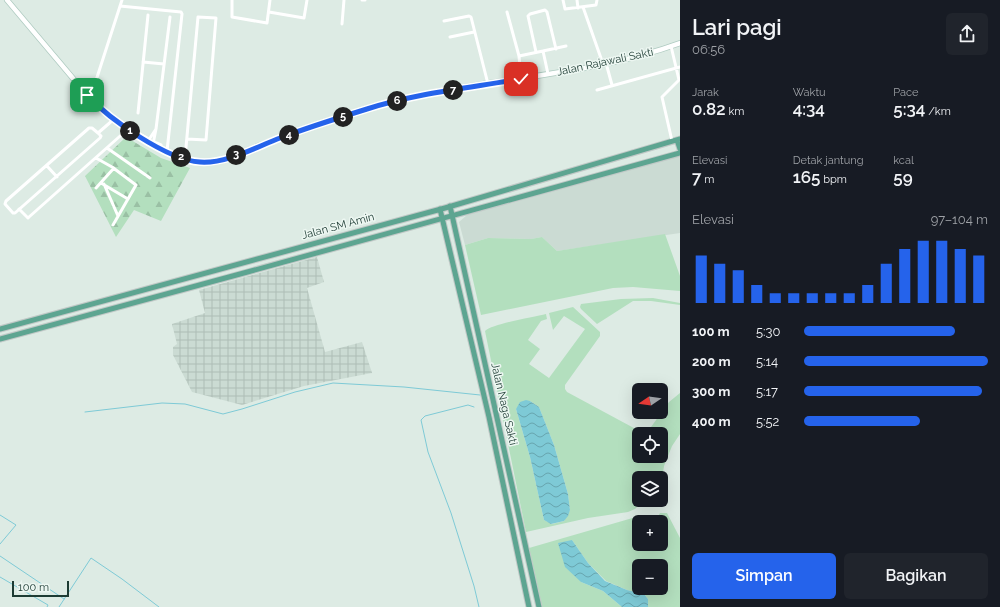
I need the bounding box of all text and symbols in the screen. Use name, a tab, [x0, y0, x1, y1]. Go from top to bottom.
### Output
button: share	[946, 13, 988, 55]
text: Lari pagi	[692, 14, 782, 40]
text: 06:56	[692, 42, 725, 57]
street label: Jalan Rajawali Sakti	[556, 45, 654, 79]
pin	[504, 62, 538, 96]
icon: check	[510, 68, 532, 90]
pin	[70, 78, 104, 112]
pin: 7	[443, 80, 463, 100]
text: 7	[450, 83, 456, 96]
icon: arrive	[76, 84, 98, 106]
text: Jarak	[692, 86, 719, 99]
text: Waktu	[793, 86, 826, 99]
text: Pace	[893, 86, 919, 99]
pin: 6	[387, 91, 407, 111]
text: 6	[394, 94, 400, 107]
text: 0.82	[692, 99, 726, 119]
text: 4:34	[793, 99, 825, 119]
text: 5:34	[893, 99, 925, 119]
text: km	[726, 105, 744, 118]
text: /km	[925, 105, 951, 118]
pin: 5	[333, 107, 353, 127]
text: 5	[340, 110, 346, 123]
pin: 1	[120, 121, 140, 141]
text: 1	[127, 124, 133, 137]
pin: 4	[279, 125, 299, 145]
text: 4	[286, 128, 292, 141]
pin: 3	[226, 145, 246, 165]
pin: 2	[171, 147, 191, 167]
text: 3	[233, 148, 239, 161]
text: 2	[178, 150, 184, 163]
text: Elevasi	[692, 154, 727, 167]
text: Detak jantung	[793, 154, 864, 167]
text: kcal	[893, 154, 914, 167]
text: 7	[692, 167, 701, 187]
text: 165	[793, 167, 820, 187]
text: 59	[893, 167, 913, 187]
text: m	[701, 173, 714, 186]
text: bpm	[820, 173, 847, 186]
street label: Jalan SM Amin	[300, 210, 376, 242]
text: Elevasi	[692, 212, 734, 227]
text: 97–104 m	[931, 212, 988, 227]
text: 100 m	[692, 324, 730, 339]
text: 5:30	[756, 324, 780, 339]
text: 200 m	[692, 354, 731, 369]
text: 5:14	[756, 354, 778, 369]
street label: Jalan Naga Sakti	[488, 362, 520, 446]
north arrow	[632, 383, 668, 419]
map controls	[632, 383, 668, 595]
text: 300 m	[692, 384, 730, 399]
text: 5:17	[756, 384, 778, 399]
text: 400 m	[692, 414, 731, 429]
text: 5:52	[756, 414, 779, 429]
button: locate	[632, 427, 668, 463]
button: layers	[632, 471, 668, 507]
button: +	[632, 515, 668, 551]
button: Simpan	[692, 553, 836, 599]
button: Bagikan	[844, 553, 988, 599]
button: −	[632, 559, 668, 595]
scale bar	[12, 579, 69, 598]
text: 100 m	[18, 581, 49, 594]

